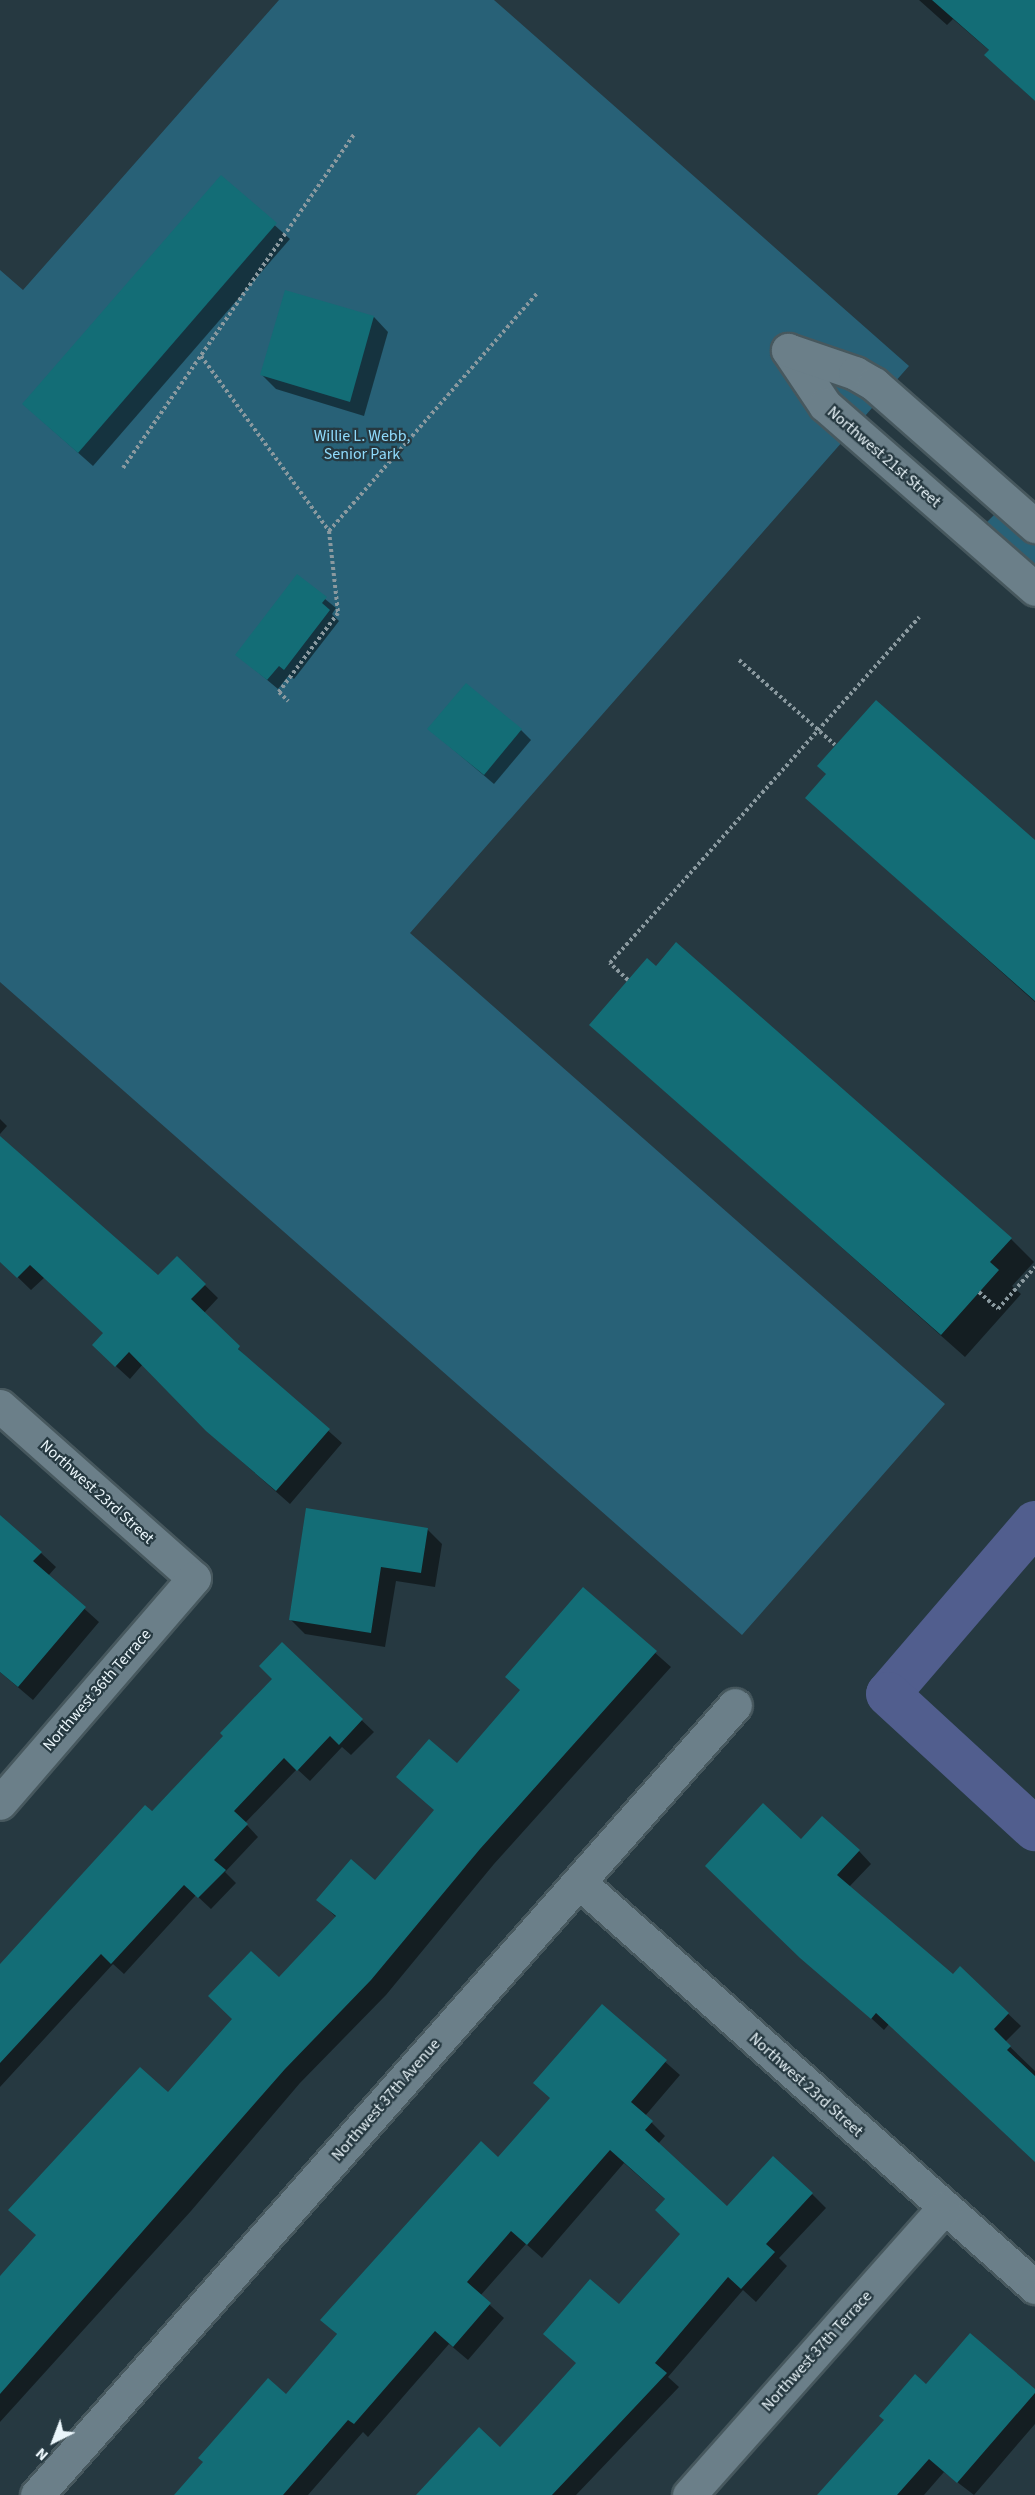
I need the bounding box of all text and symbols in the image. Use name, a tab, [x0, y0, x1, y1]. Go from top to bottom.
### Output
street label: Northwest 21st Street	[823, 403, 945, 511]
park label: Willie L. Webb, Senior Park	[314, 426, 410, 464]
street label: Northwest 23rd Street	[36, 1436, 158, 1548]
street label: Northwest 36th Terrace	[39, 1625, 155, 1755]
street label: Northwest 23rd Street	[745, 2029, 867, 2141]
street label: Northwest 37th Avenue	[328, 2035, 444, 2165]
street label: Northwest 37th Terrace	[758, 2287, 876, 2415]
north arrow	[24, 2411, 84, 2471]
text: N	[31, 2443, 53, 2466]

